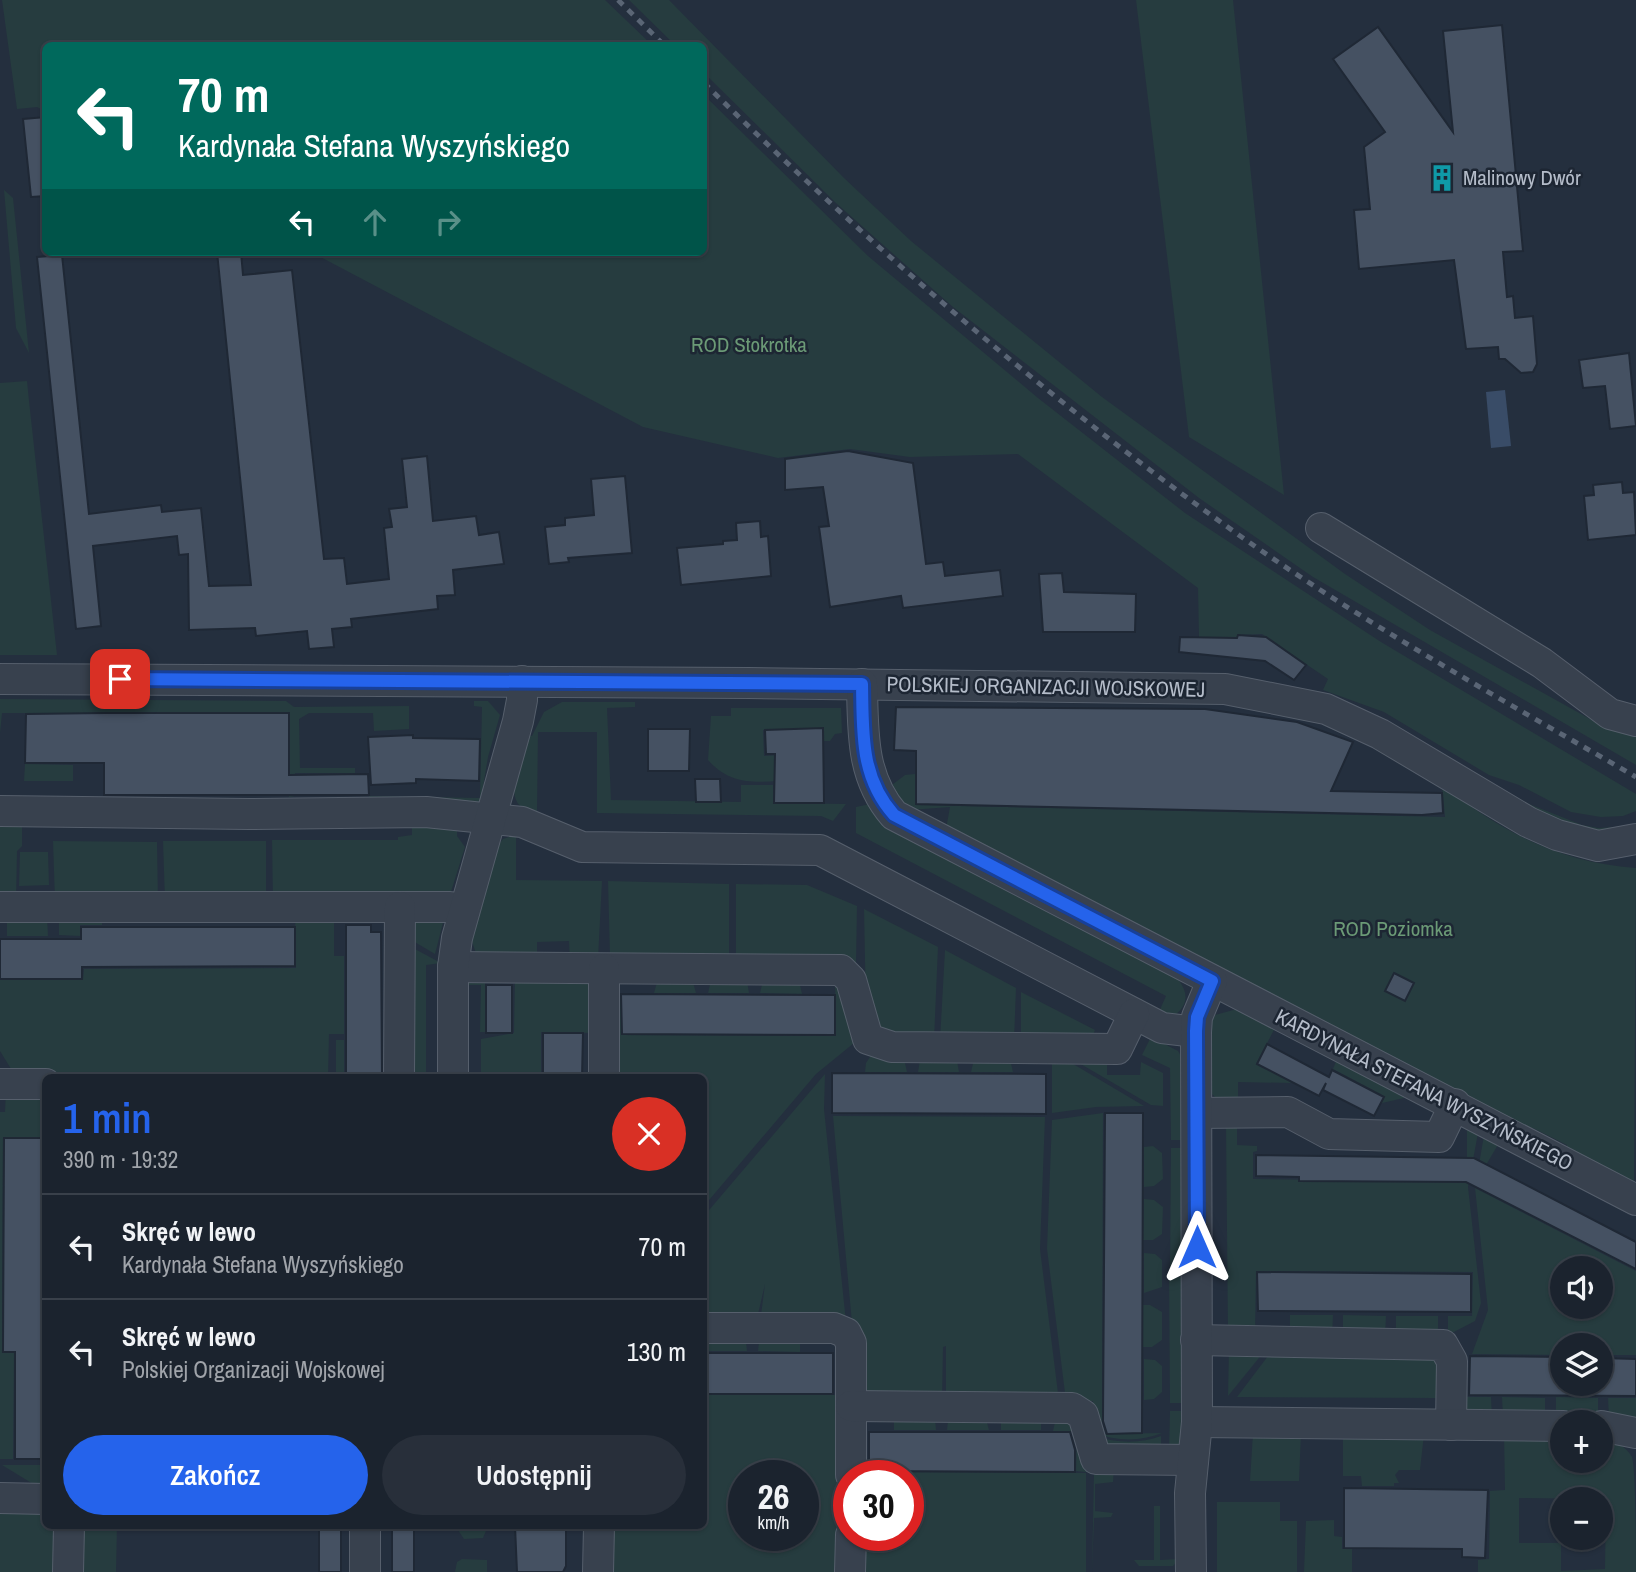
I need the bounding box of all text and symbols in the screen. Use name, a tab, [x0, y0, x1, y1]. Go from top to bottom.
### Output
text: 70 m	[178, 61, 270, 127]
icon: left	[63, 70, 154, 161]
text: Kardynała Stefana Wyszyńskiego	[178, 124, 570, 167]
building icon: Malinowy Dwór	[1427, 163, 1457, 193]
place label: Malinowy Dwór	[1463, 163, 1581, 192]
icon: left	[283, 203, 321, 241]
icon: ahead	[356, 203, 394, 241]
icon: right	[429, 203, 467, 241]
park label: ROD Stokrotka	[691, 330, 807, 359]
pin	[90, 649, 150, 709]
icon: arrive	[101, 660, 139, 698]
street label: POLSKIEJ ORGANIZACJI WOJSKOWEJ	[886, 669, 1206, 704]
park label: ROD Poziomka	[1333, 914, 1453, 943]
street label: KARDYNAŁA STEFANA WYSZYŃSKIEGO	[1271, 1002, 1578, 1177]
text: 1 min	[63, 1090, 152, 1146]
button: close	[612, 1097, 686, 1171]
text: 390 m · 19:32	[63, 1144, 178, 1175]
position arrow	[1160, 1210, 1234, 1284]
text: Skręć w lewo	[122, 1214, 256, 1249]
icon: left	[63, 1228, 101, 1266]
text: 70 m	[639, 1229, 686, 1264]
text: Kardynała Stefana Wyszyńskiego	[122, 1249, 404, 1280]
map controls	[1550, 1256, 1613, 1550]
button: sound	[1550, 1256, 1613, 1319]
text: Skręć w lewo	[122, 1319, 256, 1354]
icon: left	[63, 1333, 101, 1371]
button: layers	[1550, 1333, 1613, 1396]
text: 130 m	[627, 1334, 686, 1369]
text: Polskiej Organizacji Wojskowej	[122, 1354, 385, 1385]
button: +	[1550, 1410, 1613, 1473]
button: Zakończ	[63, 1435, 368, 1515]
button: Udostępnij	[382, 1435, 686, 1515]
speed limit sign: 30	[833, 1460, 924, 1551]
text: 26	[758, 1473, 789, 1520]
button: −	[1550, 1487, 1613, 1550]
text: km/h	[758, 1510, 790, 1535]

